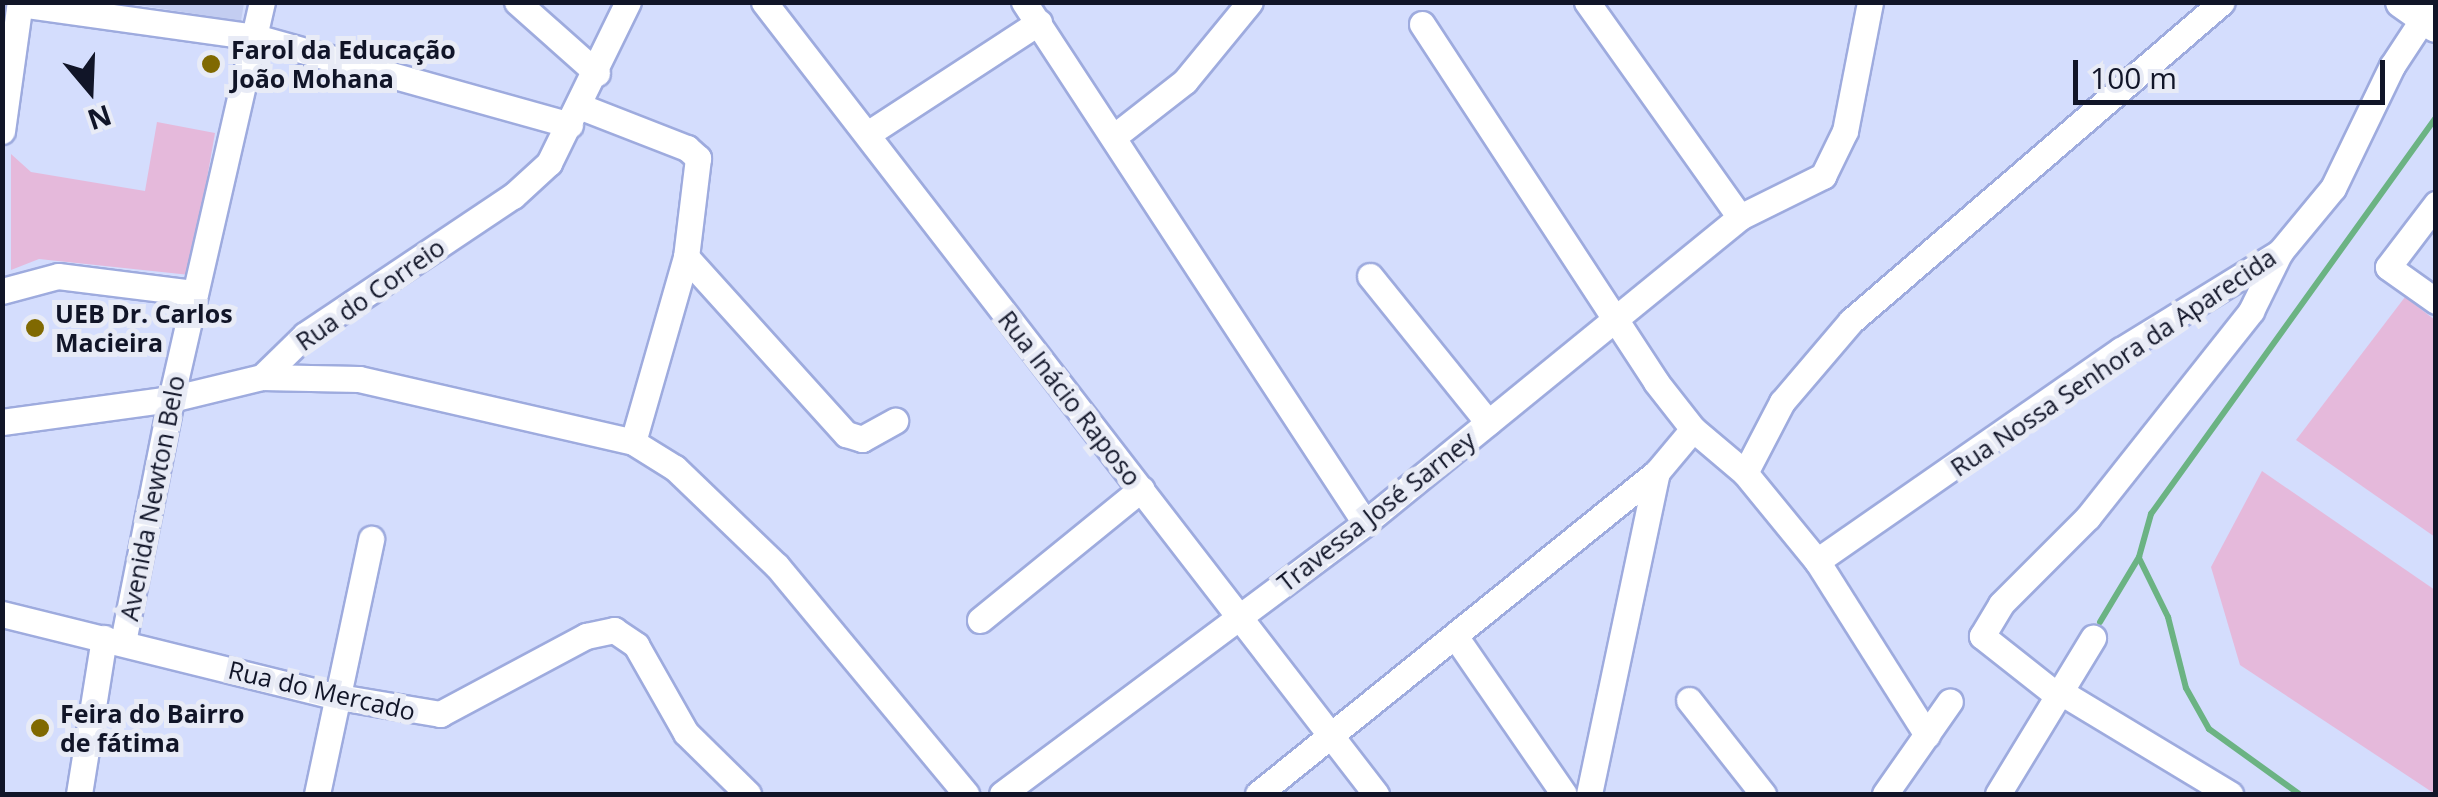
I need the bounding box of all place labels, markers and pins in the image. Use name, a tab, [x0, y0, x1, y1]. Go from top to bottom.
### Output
place label: Farol da Educação João Mohana	[231, 35, 456, 94]
marker: Farol da Educação João Mohana	[200, 53, 222, 75]
place label: UEB Dr. Carlos Macieira	[55, 299, 233, 358]
marker: UEB Dr. Carlos Macieira	[24, 317, 46, 339]
place label: Feira do Bairro de fátima	[60, 699, 245, 758]
marker: Feira do Bairro de fátima	[29, 717, 51, 739]

